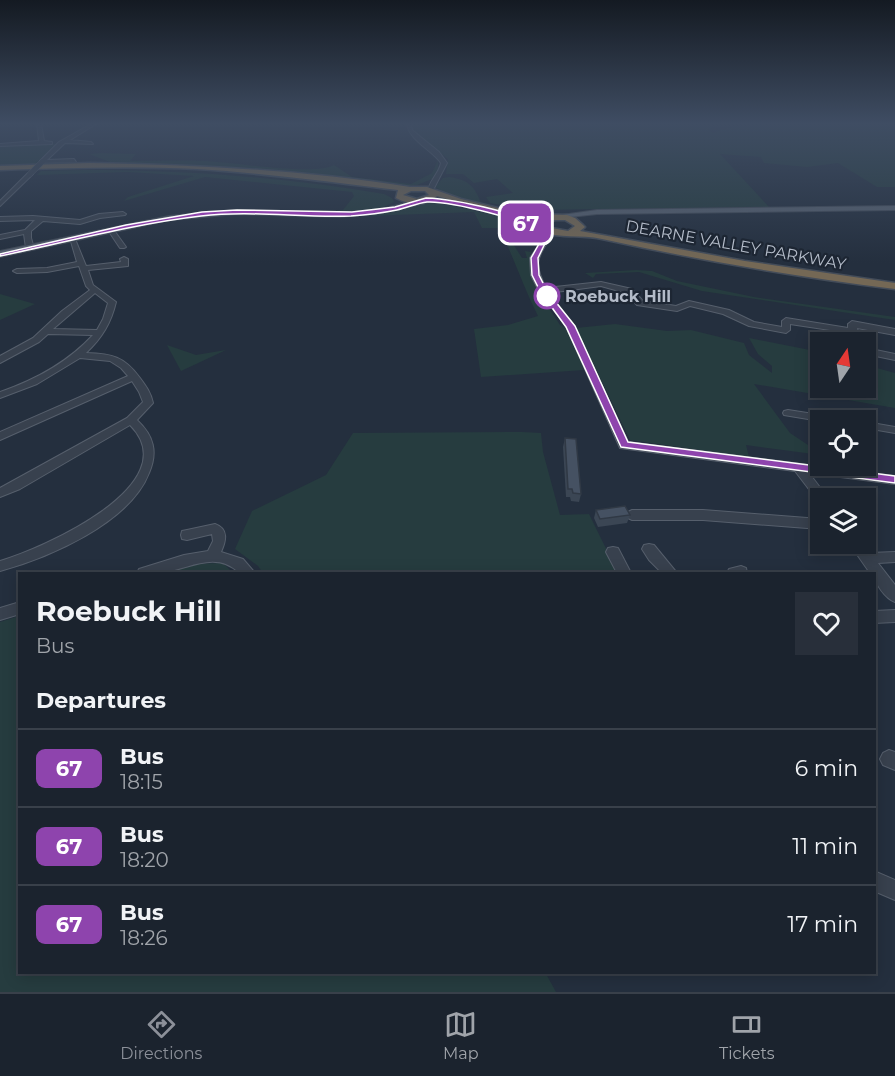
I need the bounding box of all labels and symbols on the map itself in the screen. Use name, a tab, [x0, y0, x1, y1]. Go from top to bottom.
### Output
line badge: 67	[499, 204, 553, 242]
street label: DEARNE VALLEY PARKWAY	[624, 216, 848, 274]
marker: Roebuck Hill	[534, 283, 560, 309]
place label: Roebuck Hill	[565, 287, 671, 306]
north arrow	[810, 332, 876, 398]

